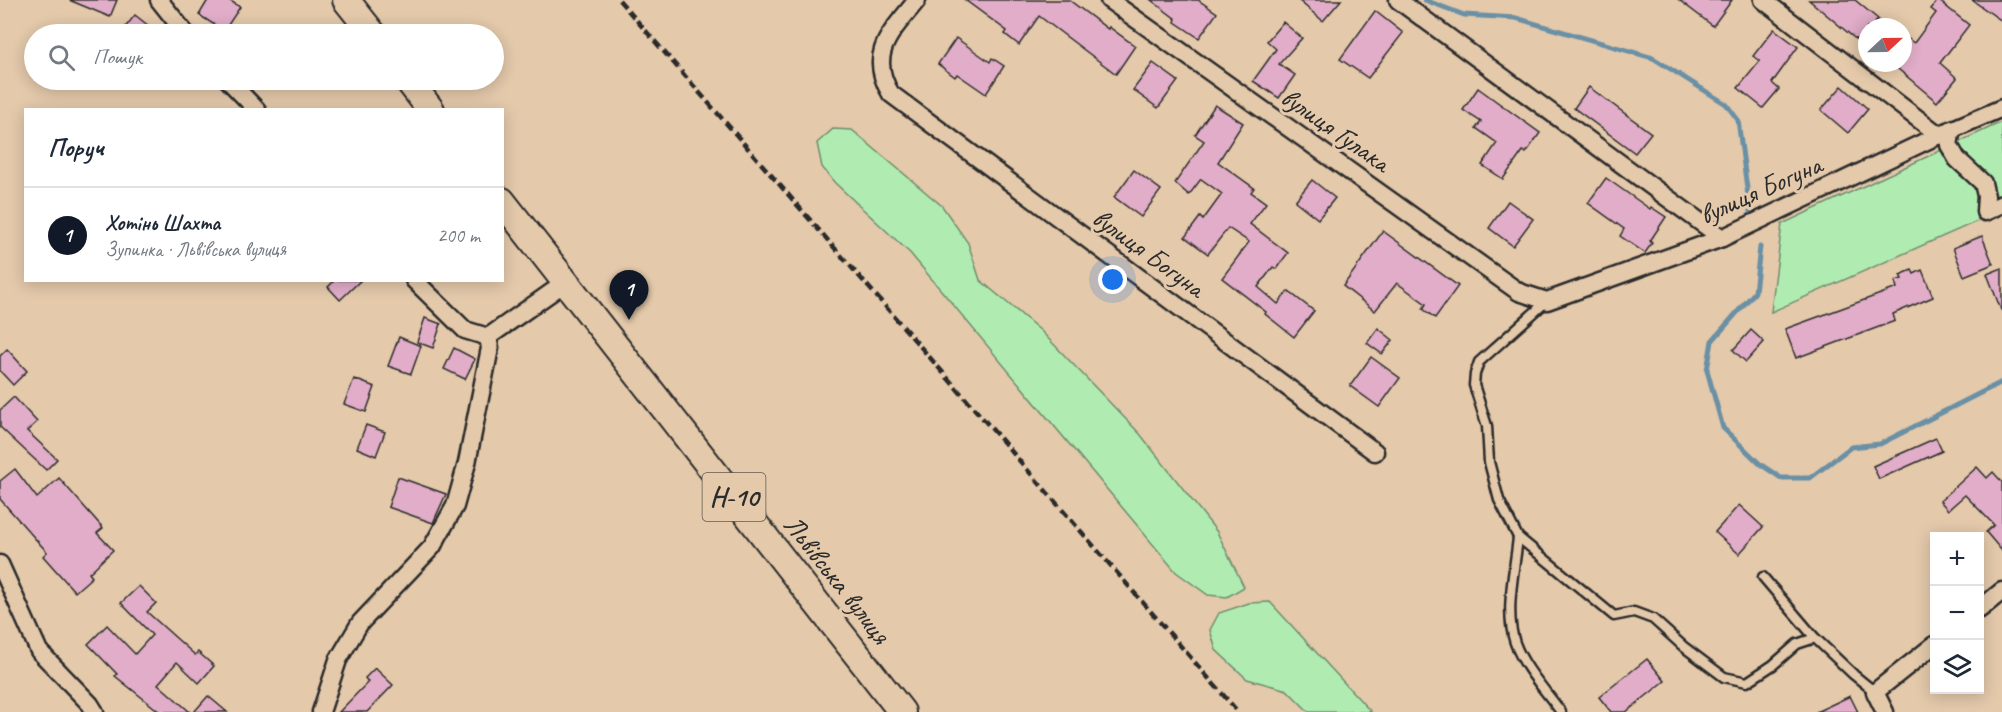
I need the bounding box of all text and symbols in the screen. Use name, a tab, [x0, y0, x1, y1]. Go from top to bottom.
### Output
north arrow	[1858, 18, 1912, 72]
search box	[24, 24, 504, 90]
icon: search	[45, 41, 78, 74]
text: Пошук	[93, 43, 142, 71]
street label: вулиця Гулака	[1275, 79, 1399, 181]
text: Поруч	[48, 131, 104, 164]
street label: вулиця Богуна	[1694, 146, 1829, 232]
street label: вулиця Богуна	[1086, 200, 1214, 306]
text: Хотінь Шахта	[105, 209, 221, 237]
text: 1	[63, 223, 72, 248]
text: 200 m	[437, 223, 480, 248]
text: Зупинка · Львівська вулиця	[105, 237, 286, 262]
your location	[1098, 265, 1127, 294]
pin: 1	[610, 270, 648, 320]
road number: Н-10	[702, 473, 766, 521]
street label: Львівська вулиця	[776, 508, 899, 651]
map controls	[1930, 532, 1984, 694]
button: +	[1930, 532, 1984, 586]
button: −	[1930, 586, 1984, 640]
button: layers	[1930, 640, 1984, 694]

